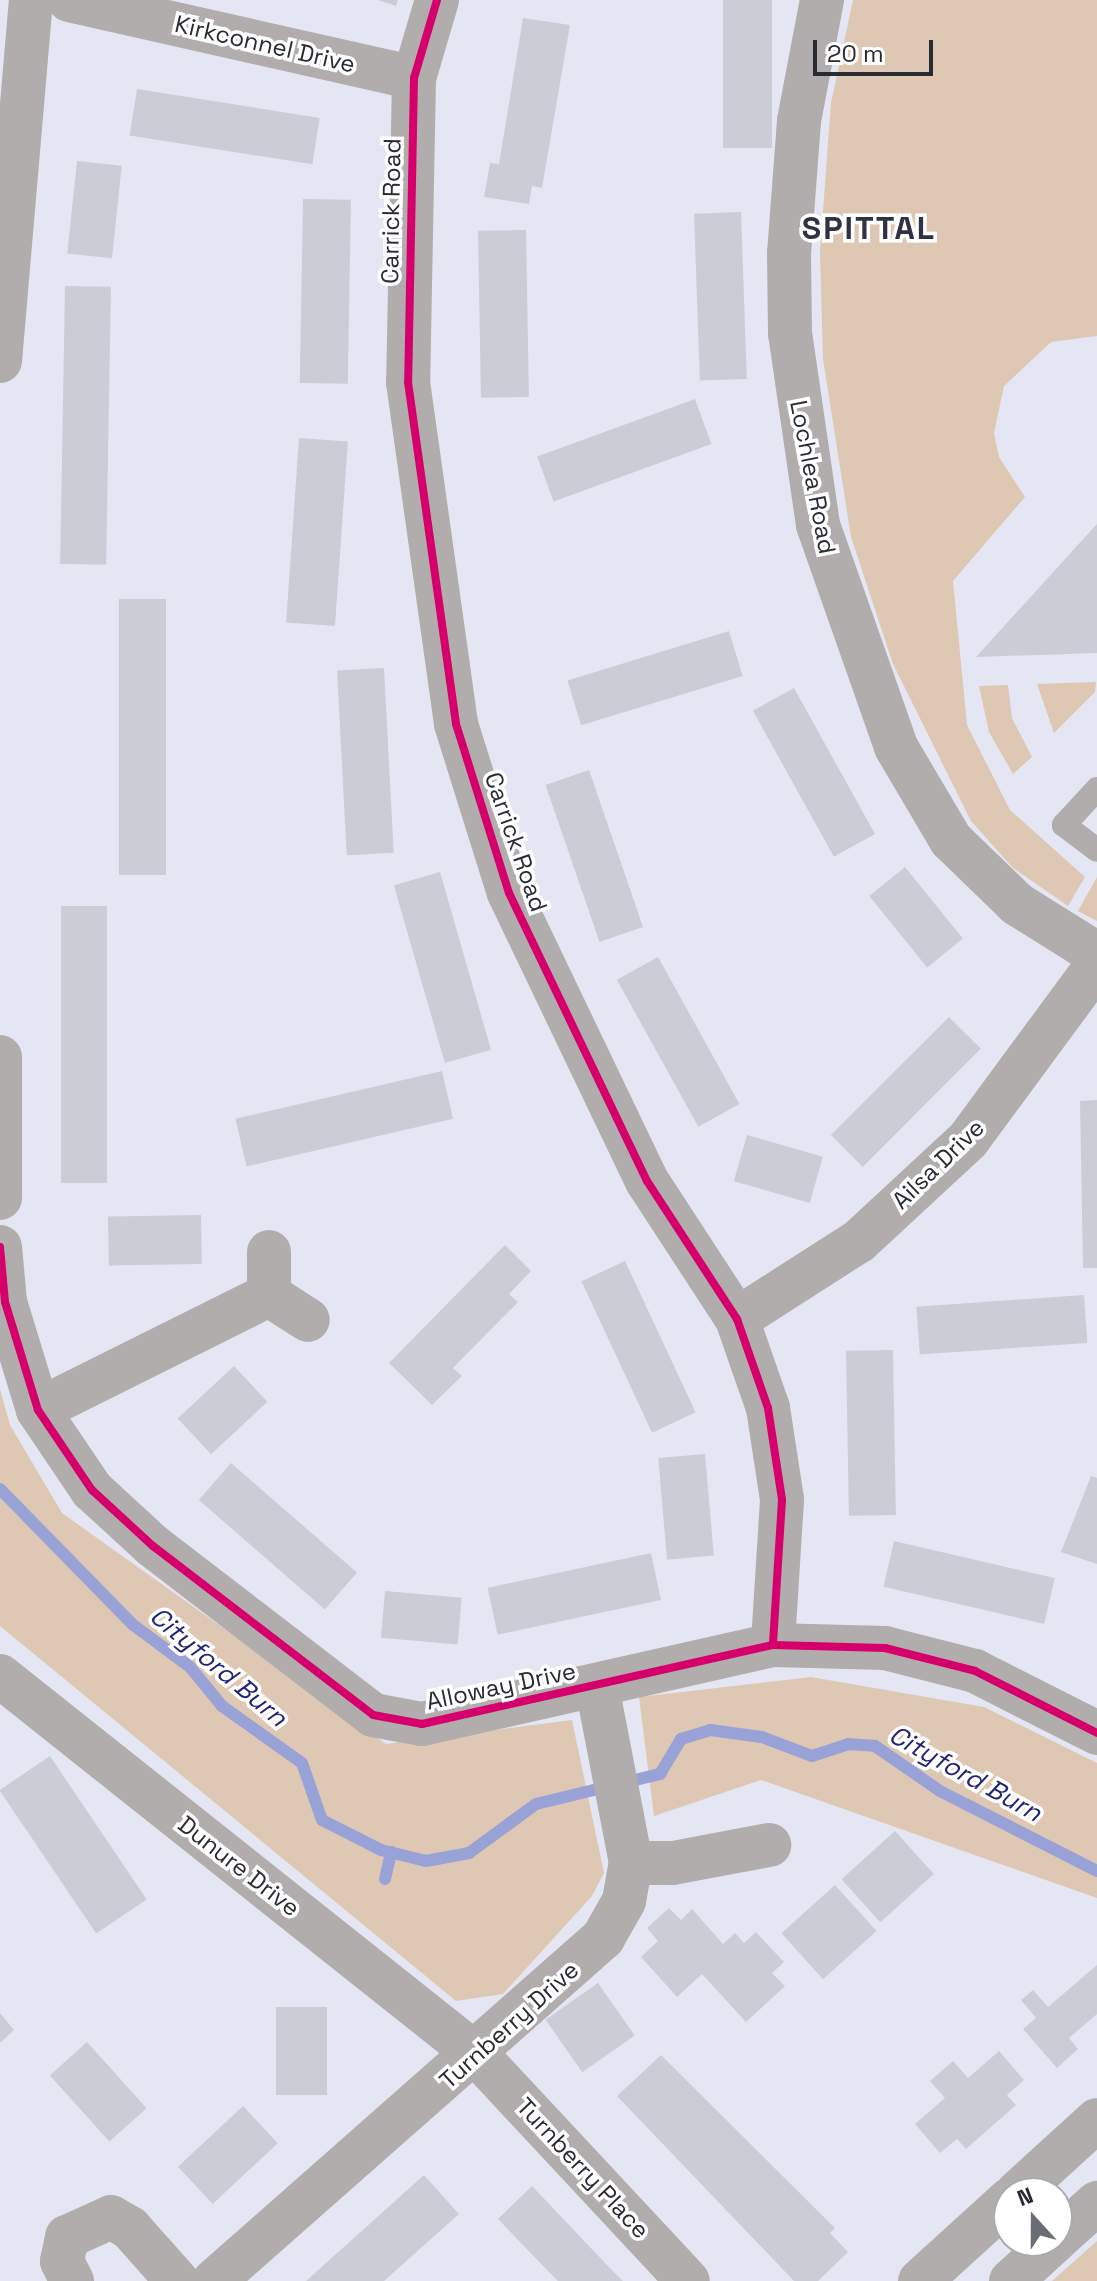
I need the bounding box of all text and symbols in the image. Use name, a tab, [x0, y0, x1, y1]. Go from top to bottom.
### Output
street label: Kirkconnel Drive	[172, 9, 358, 79]
scale bar	[817, 24, 937, 74]
text: 20 m	[827, 38, 884, 69]
street label: Carrick Road	[375, 138, 407, 284]
district label: SPITTAL	[802, 209, 936, 247]
street label: Lochlea Road	[784, 398, 842, 556]
street label: Carrick Road	[479, 769, 553, 915]
street label: Ailsa Drive	[886, 1113, 990, 1215]
water label: Cityford Burn	[143, 1601, 293, 1733]
street label: Alloway Drive	[423, 1656, 579, 1716]
water label: Cityford Burn	[883, 1719, 1047, 1829]
street label: Dunure Drive	[172, 1810, 306, 1922]
street label: Turnberry Drive	[434, 1955, 584, 2095]
street label: Turnberry Place	[511, 2092, 655, 2244]
north arrow	[993, 2177, 1073, 2257]
text: N	[1013, 2181, 1037, 2212]

